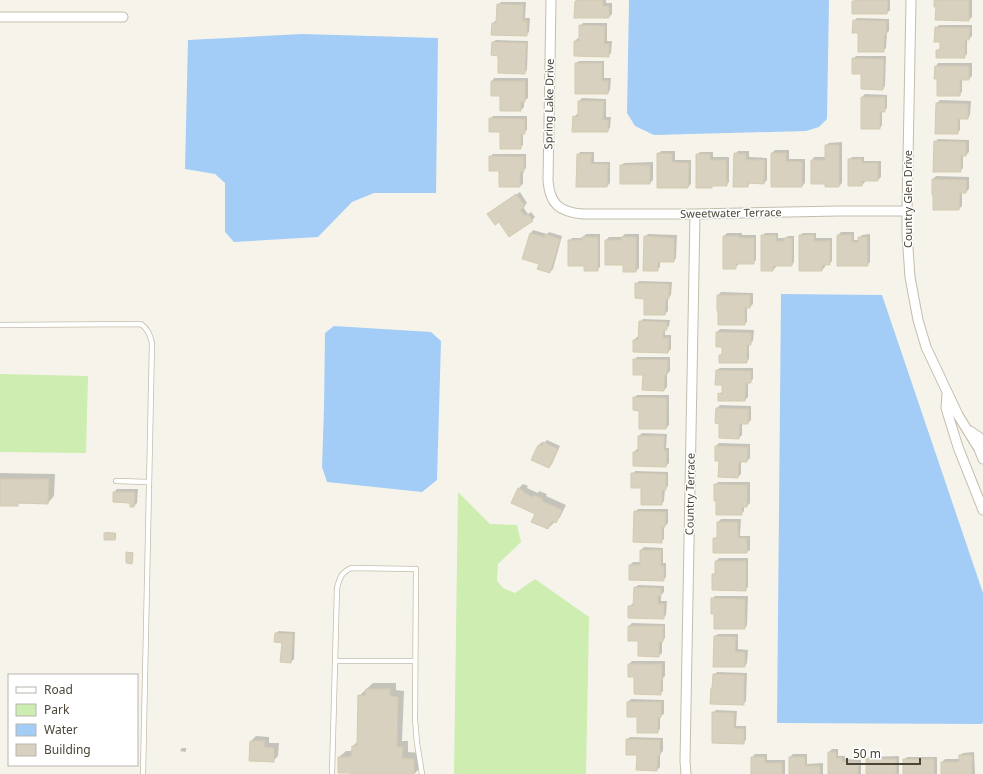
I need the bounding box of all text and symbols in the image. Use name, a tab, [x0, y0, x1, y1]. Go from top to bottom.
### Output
street label: Spring Lake Drive	[540, 59, 557, 149]
street label: Country Glen Drive	[900, 150, 915, 248]
street label: Sweetwater Terrace	[680, 204, 782, 221]
street label: Country Terrace	[681, 453, 698, 535]
legend	[8, 674, 138, 766]
text: Road	[44, 681, 73, 698]
text: Park	[44, 701, 70, 718]
text: Water	[44, 721, 78, 738]
scale bar	[847, 740, 920, 766]
text: Building	[44, 741, 91, 758]
text: 50 m	[853, 745, 881, 762]

